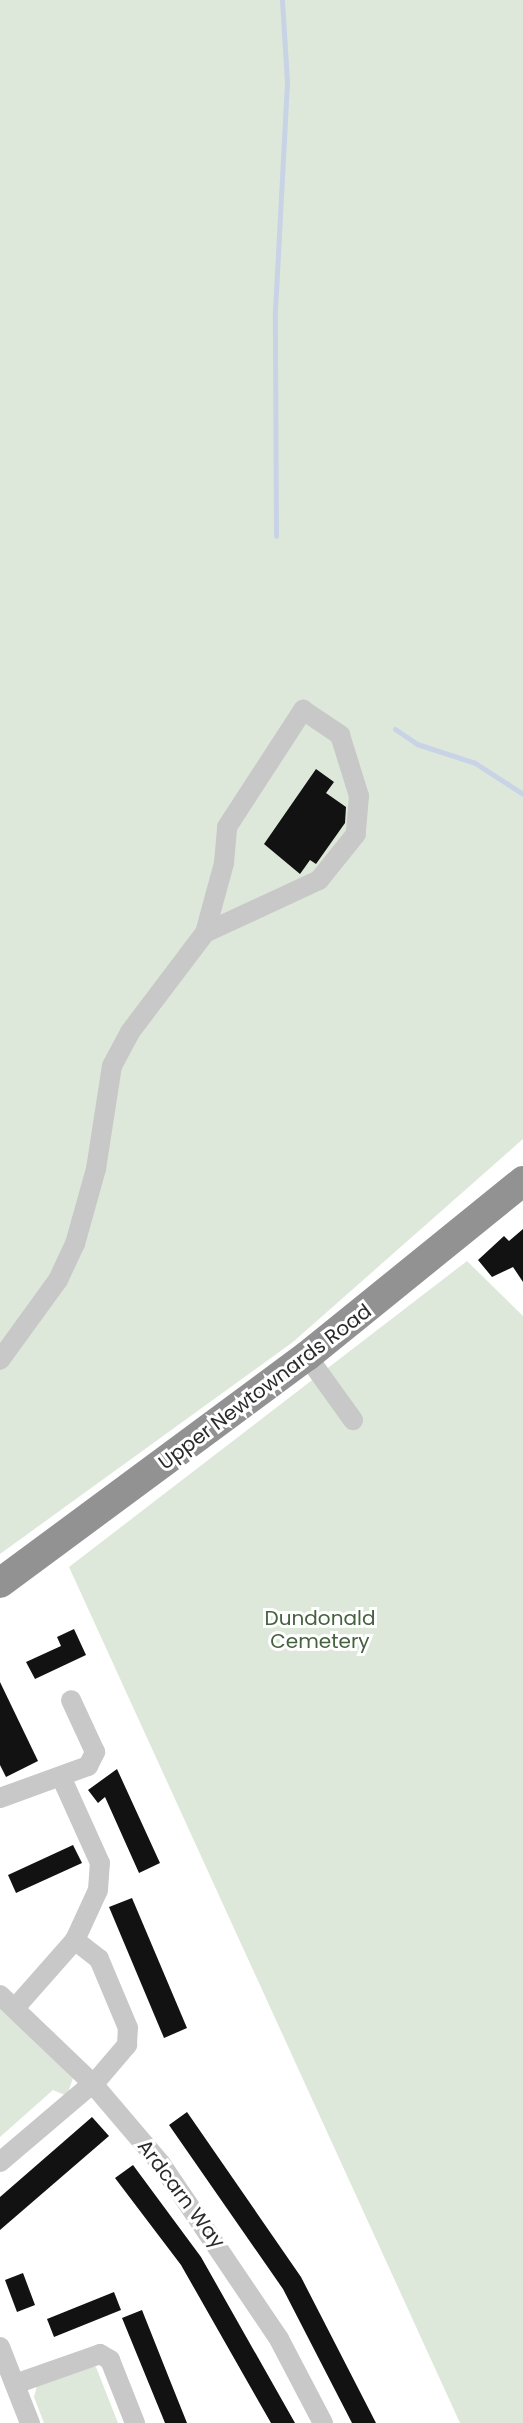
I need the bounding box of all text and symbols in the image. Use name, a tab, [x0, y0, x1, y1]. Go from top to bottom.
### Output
street label: Upper Newtownards Road	[154, 1299, 376, 1475]
park label: Dundonald Cemetery	[265, 1607, 375, 1654]
street label: Ardcarn Way	[132, 2135, 230, 2253]

